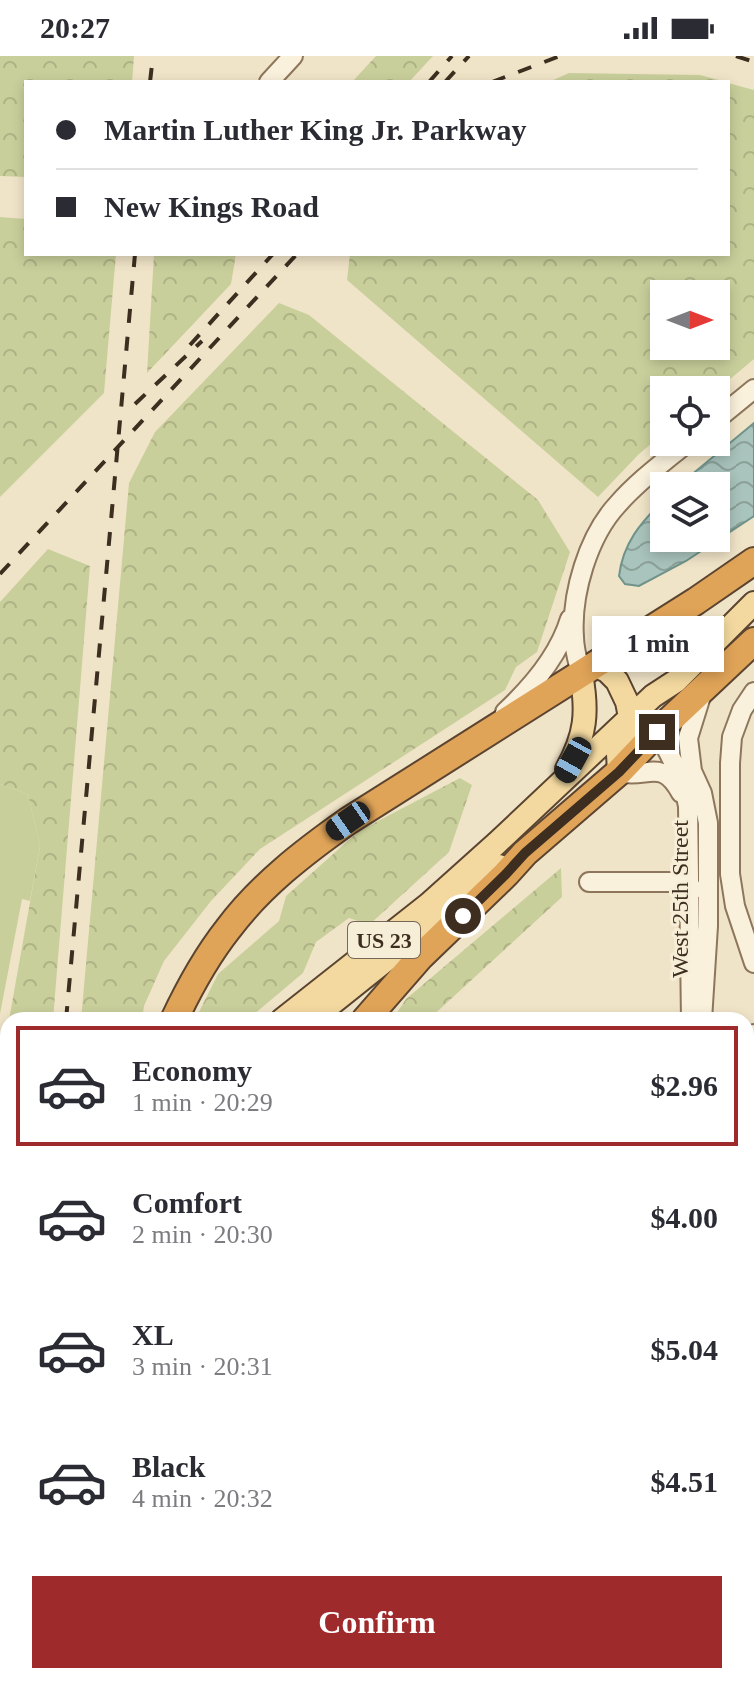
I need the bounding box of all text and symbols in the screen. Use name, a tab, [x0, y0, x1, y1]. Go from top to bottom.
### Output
text: 20:27	[40, 11, 110, 44]
text: Martin Luther King Jr. Parkway	[104, 113, 527, 146]
text: New Kings Road	[104, 190, 319, 223]
north arrow	[650, 280, 730, 360]
map controls	[650, 280, 730, 552]
button: locate	[650, 376, 730, 456]
button: layers	[650, 472, 730, 552]
callout: 1 min	[591, 616, 723, 672]
text: 1 min	[627, 629, 689, 658]
route end	[639, 714, 675, 750]
car	[551, 733, 595, 787]
car	[321, 797, 375, 845]
street label: West 25th Street	[667, 820, 693, 978]
route start	[445, 898, 481, 934]
road number: US 23	[348, 922, 420, 958]
icon: car	[36, 1050, 108, 1122]
text: Economy	[132, 1054, 252, 1087]
text: $2.96	[651, 1069, 718, 1102]
text: 1 min · 20:29	[132, 1088, 273, 1117]
icon: car	[36, 1182, 108, 1254]
text: Comfort	[132, 1186, 242, 1219]
text: $4.00	[651, 1201, 718, 1234]
text: 2 min · 20:30	[132, 1220, 273, 1249]
icon: car	[36, 1314, 108, 1386]
text: XL	[132, 1318, 174, 1351]
text: $5.04	[651, 1333, 718, 1366]
text: 3 min · 20:31	[132, 1352, 273, 1381]
icon: car	[36, 1446, 108, 1518]
text: Black	[132, 1450, 205, 1483]
text: $4.51	[651, 1465, 718, 1498]
text: 4 min · 20:32	[132, 1484, 273, 1513]
button: Confirm	[32, 1576, 722, 1668]

